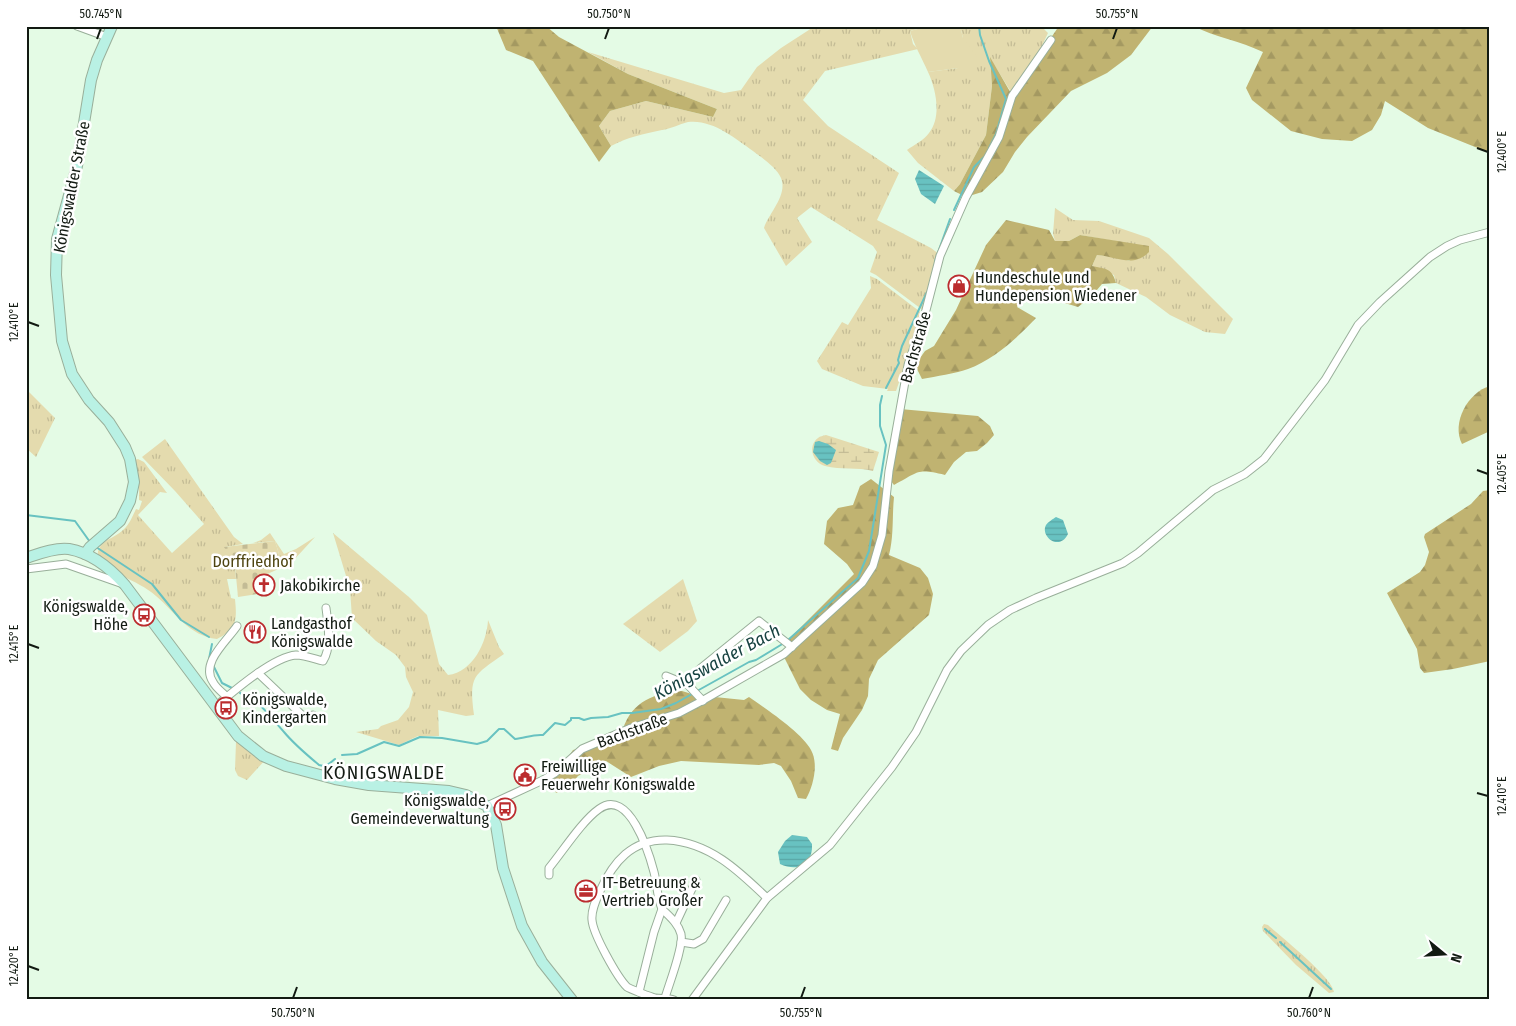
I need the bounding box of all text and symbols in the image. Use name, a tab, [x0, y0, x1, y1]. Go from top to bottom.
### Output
text: 50.745°N	[80, 7, 122, 21]
text: 50.750°N	[587, 7, 631, 21]
text: 50.755°N	[1096, 7, 1138, 21]
street label: Königswalder Straße	[49, 120, 94, 255]
text: 12.400°E	[1495, 131, 1509, 173]
place label: Hundeschule und Hundepension Wiedener	[975, 268, 1137, 305]
shop icon: Hundeschule und Hundepension Wiedener	[947, 274, 971, 298]
text: 12.410°E	[7, 302, 21, 342]
street label: Bachstraße	[896, 309, 935, 385]
text: 12.405°E	[1495, 453, 1509, 494]
park label: Dorffriedhof	[213, 552, 295, 571]
church icon: Jakobikirche	[252, 573, 276, 597]
place label: Jakobikirche	[280, 576, 360, 595]
place label: Königswalde, Höhe	[43, 597, 128, 634]
bus stop icon: Königswalde, Höhe	[132, 603, 156, 627]
place label: Landgasthof Königswalde	[271, 614, 353, 651]
water label: Königswalder Bach	[650, 619, 784, 705]
restaurant icon: Landgasthof Königswalde	[243, 620, 267, 644]
text: 12.415°E	[7, 624, 21, 663]
place label: Königswalde, Kindergarten	[242, 690, 327, 727]
bus stop icon: Königswalde, Kindergarten	[214, 696, 238, 720]
street label: Bachstraße	[594, 709, 670, 752]
place label: Freiwillige Feuerwehr Königswalde	[541, 757, 695, 794]
district label: KÖNIGSWALDE	[323, 761, 445, 784]
public building icon: Freiwillige Feuerwehr Königswalde	[513, 763, 537, 787]
text: 12.410°E	[1495, 776, 1509, 816]
place label: Königswalde, Gemeindeverwaltung	[351, 791, 489, 828]
bus stop icon: Königswalde, Gemeindeverwaltung	[493, 797, 517, 821]
place label: IT-Betreuung & Vertrieb Großer	[602, 873, 703, 910]
office icon: IT-Betreuung & Vertrieb Großer	[574, 879, 598, 903]
north arrow	[1418, 928, 1468, 978]
text: 12.420°E	[7, 945, 21, 986]
text: N	[1447, 951, 1465, 964]
text: 50.750°N	[271, 1006, 315, 1020]
text: 50.755°N	[780, 1006, 822, 1020]
text: 50.760°N	[1287, 1006, 1331, 1020]

